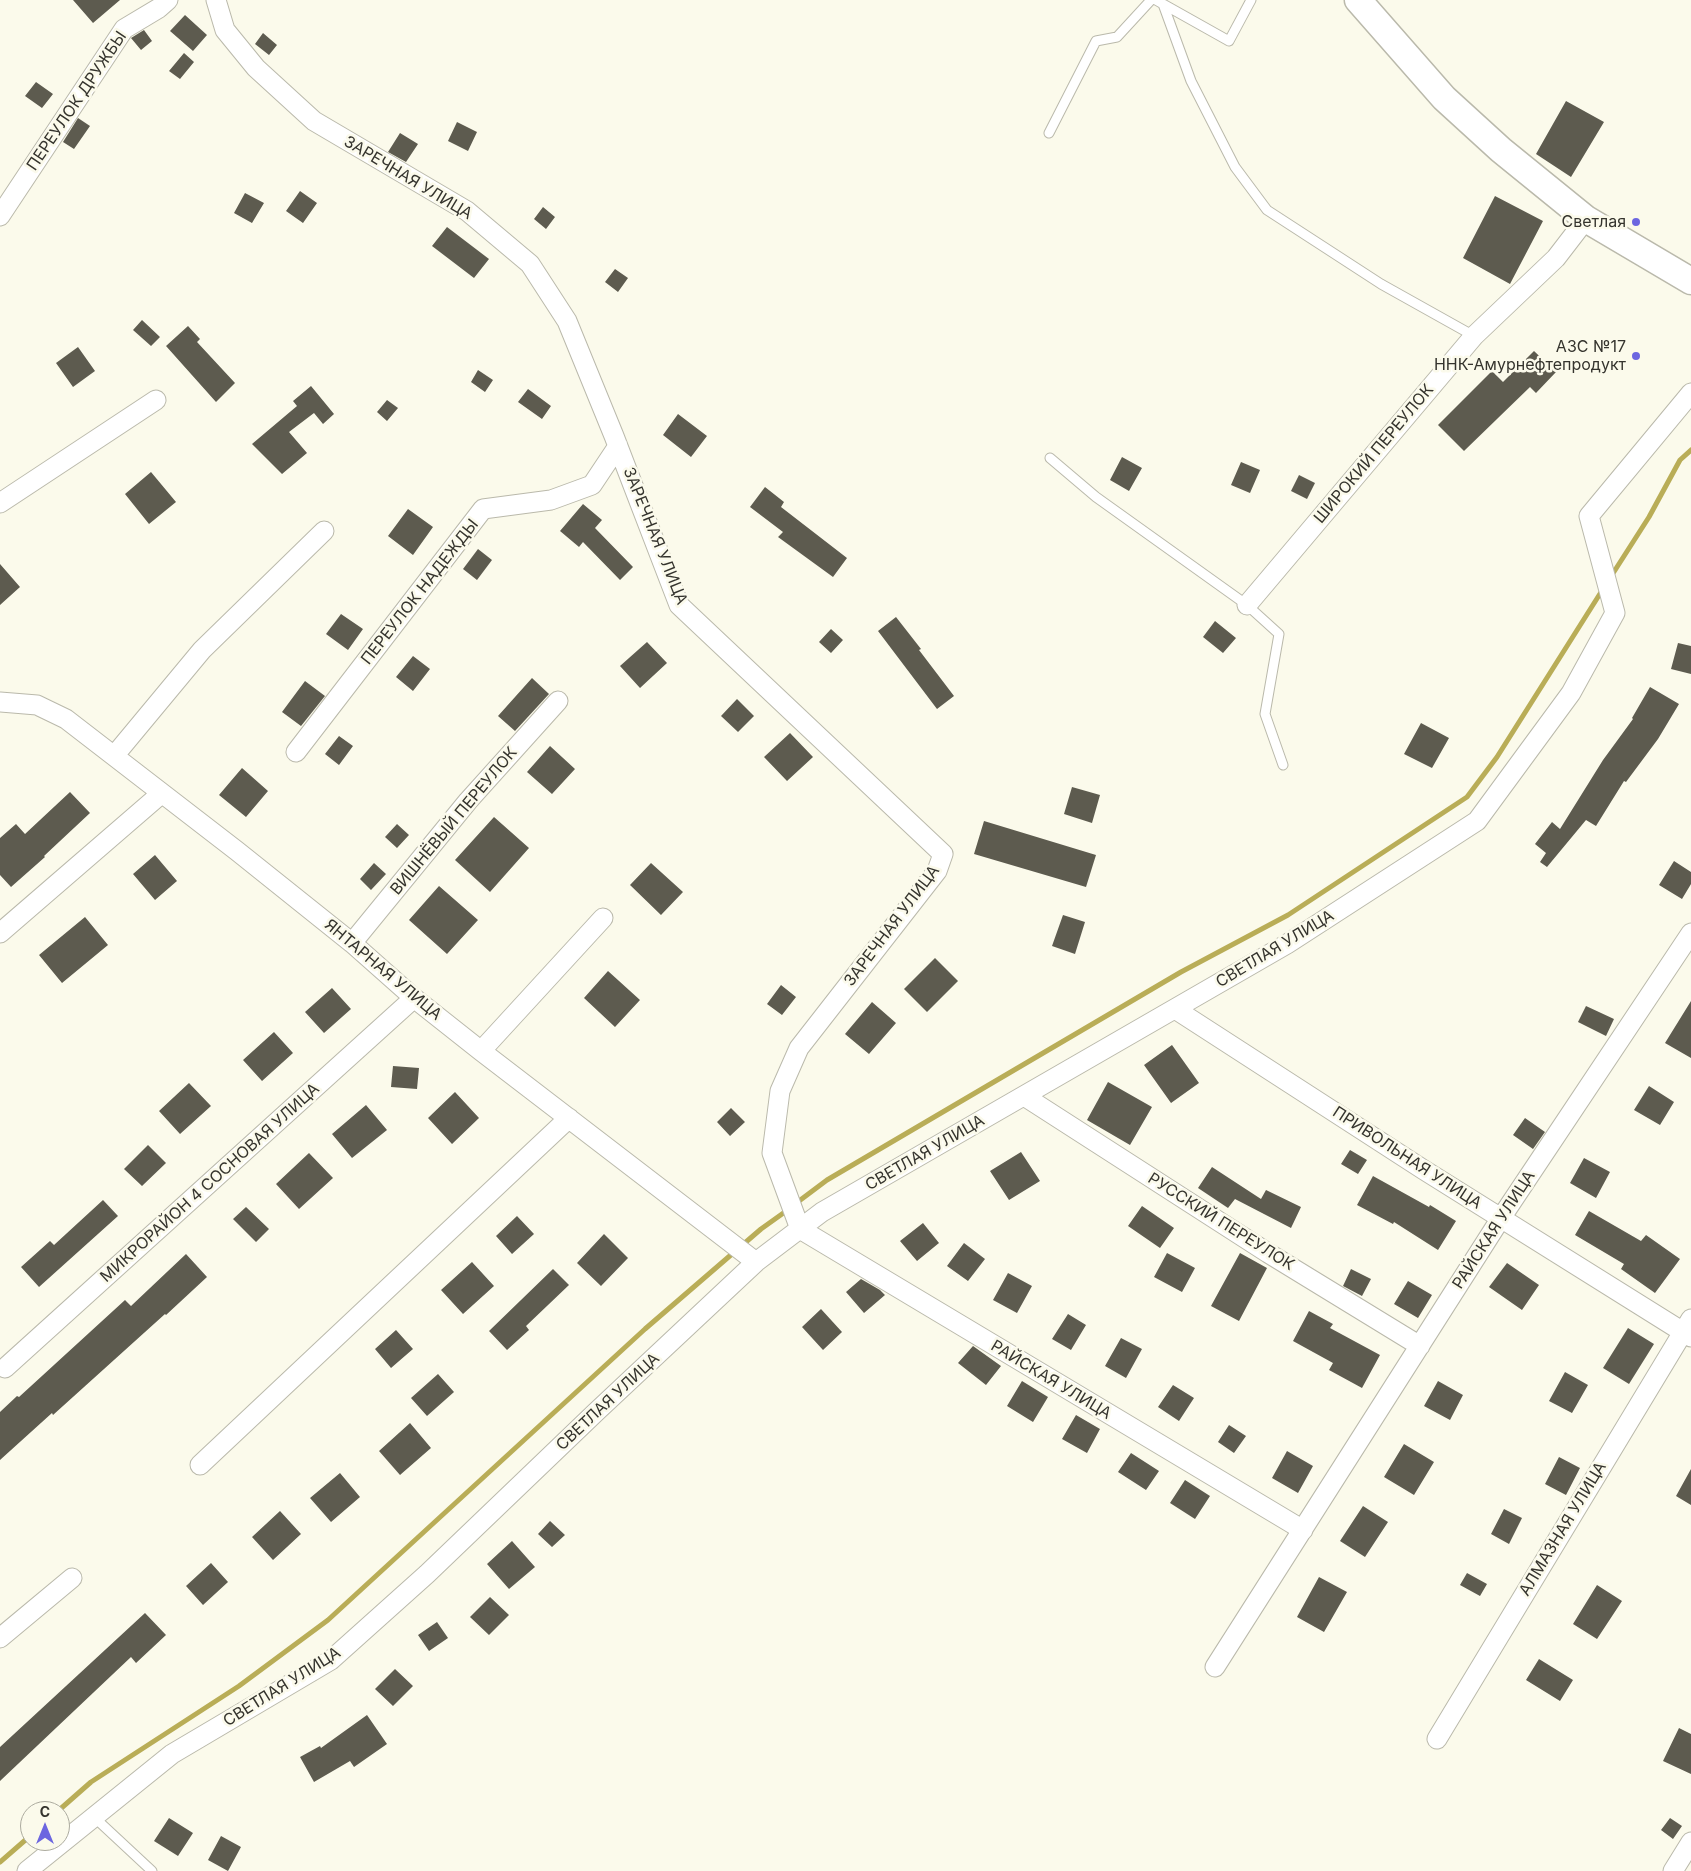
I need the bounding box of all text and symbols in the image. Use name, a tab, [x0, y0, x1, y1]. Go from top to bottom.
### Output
street label: ПЕРЕУЛОК ДРУЖБЫ	[23, 28, 131, 174]
street label: ЗАРЕЧНАЯ УЛИЦА	[340, 132, 476, 224]
place label: Светлая	[1561, 212, 1626, 232]
marker: Светлая	[1630, 216, 1642, 228]
place label: АЗС №17 ННК-Амурнефтепродукт	[1434, 337, 1626, 375]
marker: АЗС №17 ННК-Амурнефтепродукт	[1630, 350, 1642, 362]
street label: ШИРОКИЙ ПЕРЕУЛОК	[1310, 381, 1438, 527]
street label: ЗАРЕЧНАЯ УЛИЦА	[619, 465, 691, 607]
street label: ПЕРЕУЛОК НАДЕЖДЫ	[357, 516, 483, 668]
street label: ВИШНЁВЫЙ ПЕРЕУЛОК	[387, 743, 521, 899]
street label: ЗАРЕЧНАЯ УЛИЦА	[840, 862, 944, 990]
street label: СВЕТЛАЯ УЛИЦА	[1212, 906, 1338, 992]
street label: ЯНТАРНАЯ УЛИЦА	[321, 915, 445, 1025]
street label: МИКРОРАЙОН 4 СОСНОВАЯ УЛИЦА	[97, 1080, 323, 1286]
street label: ПРИВОЛЬНАЯ УЛИЦА	[1329, 1103, 1485, 1213]
street label: СВЕТЛАЯ УЛИЦА	[862, 1111, 988, 1195]
street label: РАЙСКАЯ УЛИЦА	[1449, 1167, 1539, 1293]
street label: РУССКИЙ ПЕРЕУЛОК	[1144, 1169, 1298, 1275]
street label: РАЙСКАЯ УЛИЦА	[987, 1336, 1115, 1424]
street label: СВЕТЛАЯ УЛИЦА	[552, 1349, 664, 1455]
street label: АЛМАЗНАЯ УЛИЦА	[1515, 1459, 1611, 1599]
street label: СВЕТЛАЯ УЛИЦА	[220, 1643, 344, 1731]
north arrow	[20, 1801, 70, 1851]
text: С	[40, 1803, 50, 1820]

